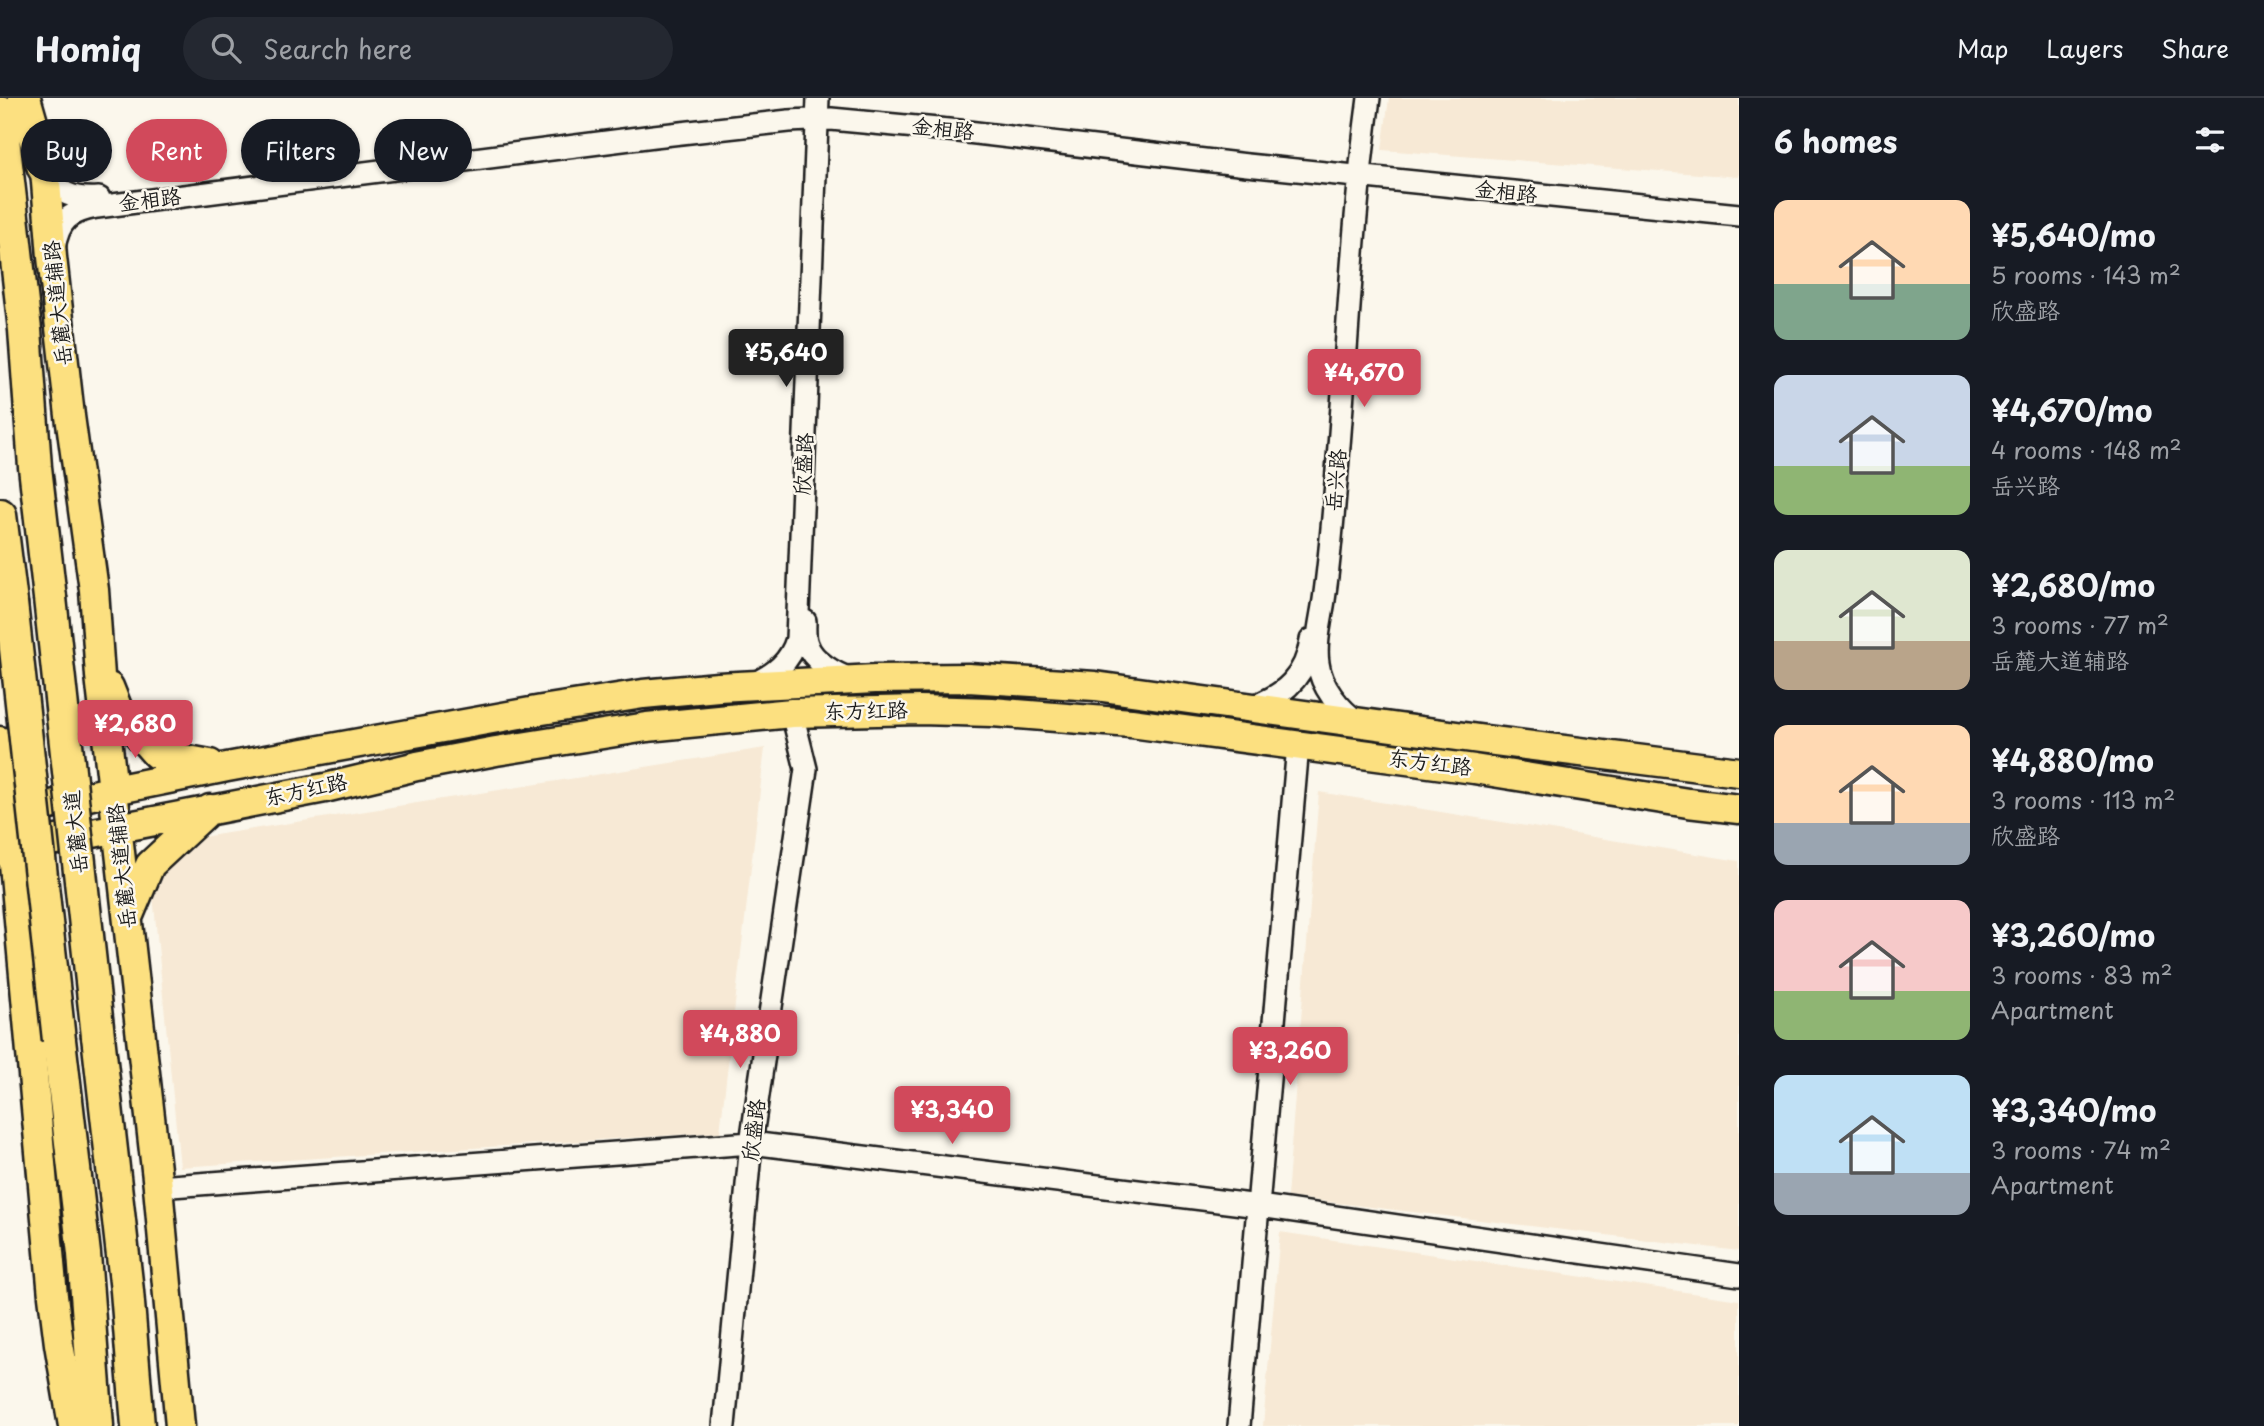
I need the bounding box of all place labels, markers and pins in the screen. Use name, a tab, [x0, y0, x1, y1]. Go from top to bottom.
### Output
pin: ¥5,640	[729, 330, 843, 389]
pin: ¥4,670	[1307, 350, 1421, 409]
pin: ¥2,680	[78, 700, 192, 760]
pin: ¥4,880	[683, 1010, 797, 1070]
pin: ¥3,260	[1233, 1028, 1347, 1087]
pin: ¥3,340	[895, 1086, 1009, 1146]

